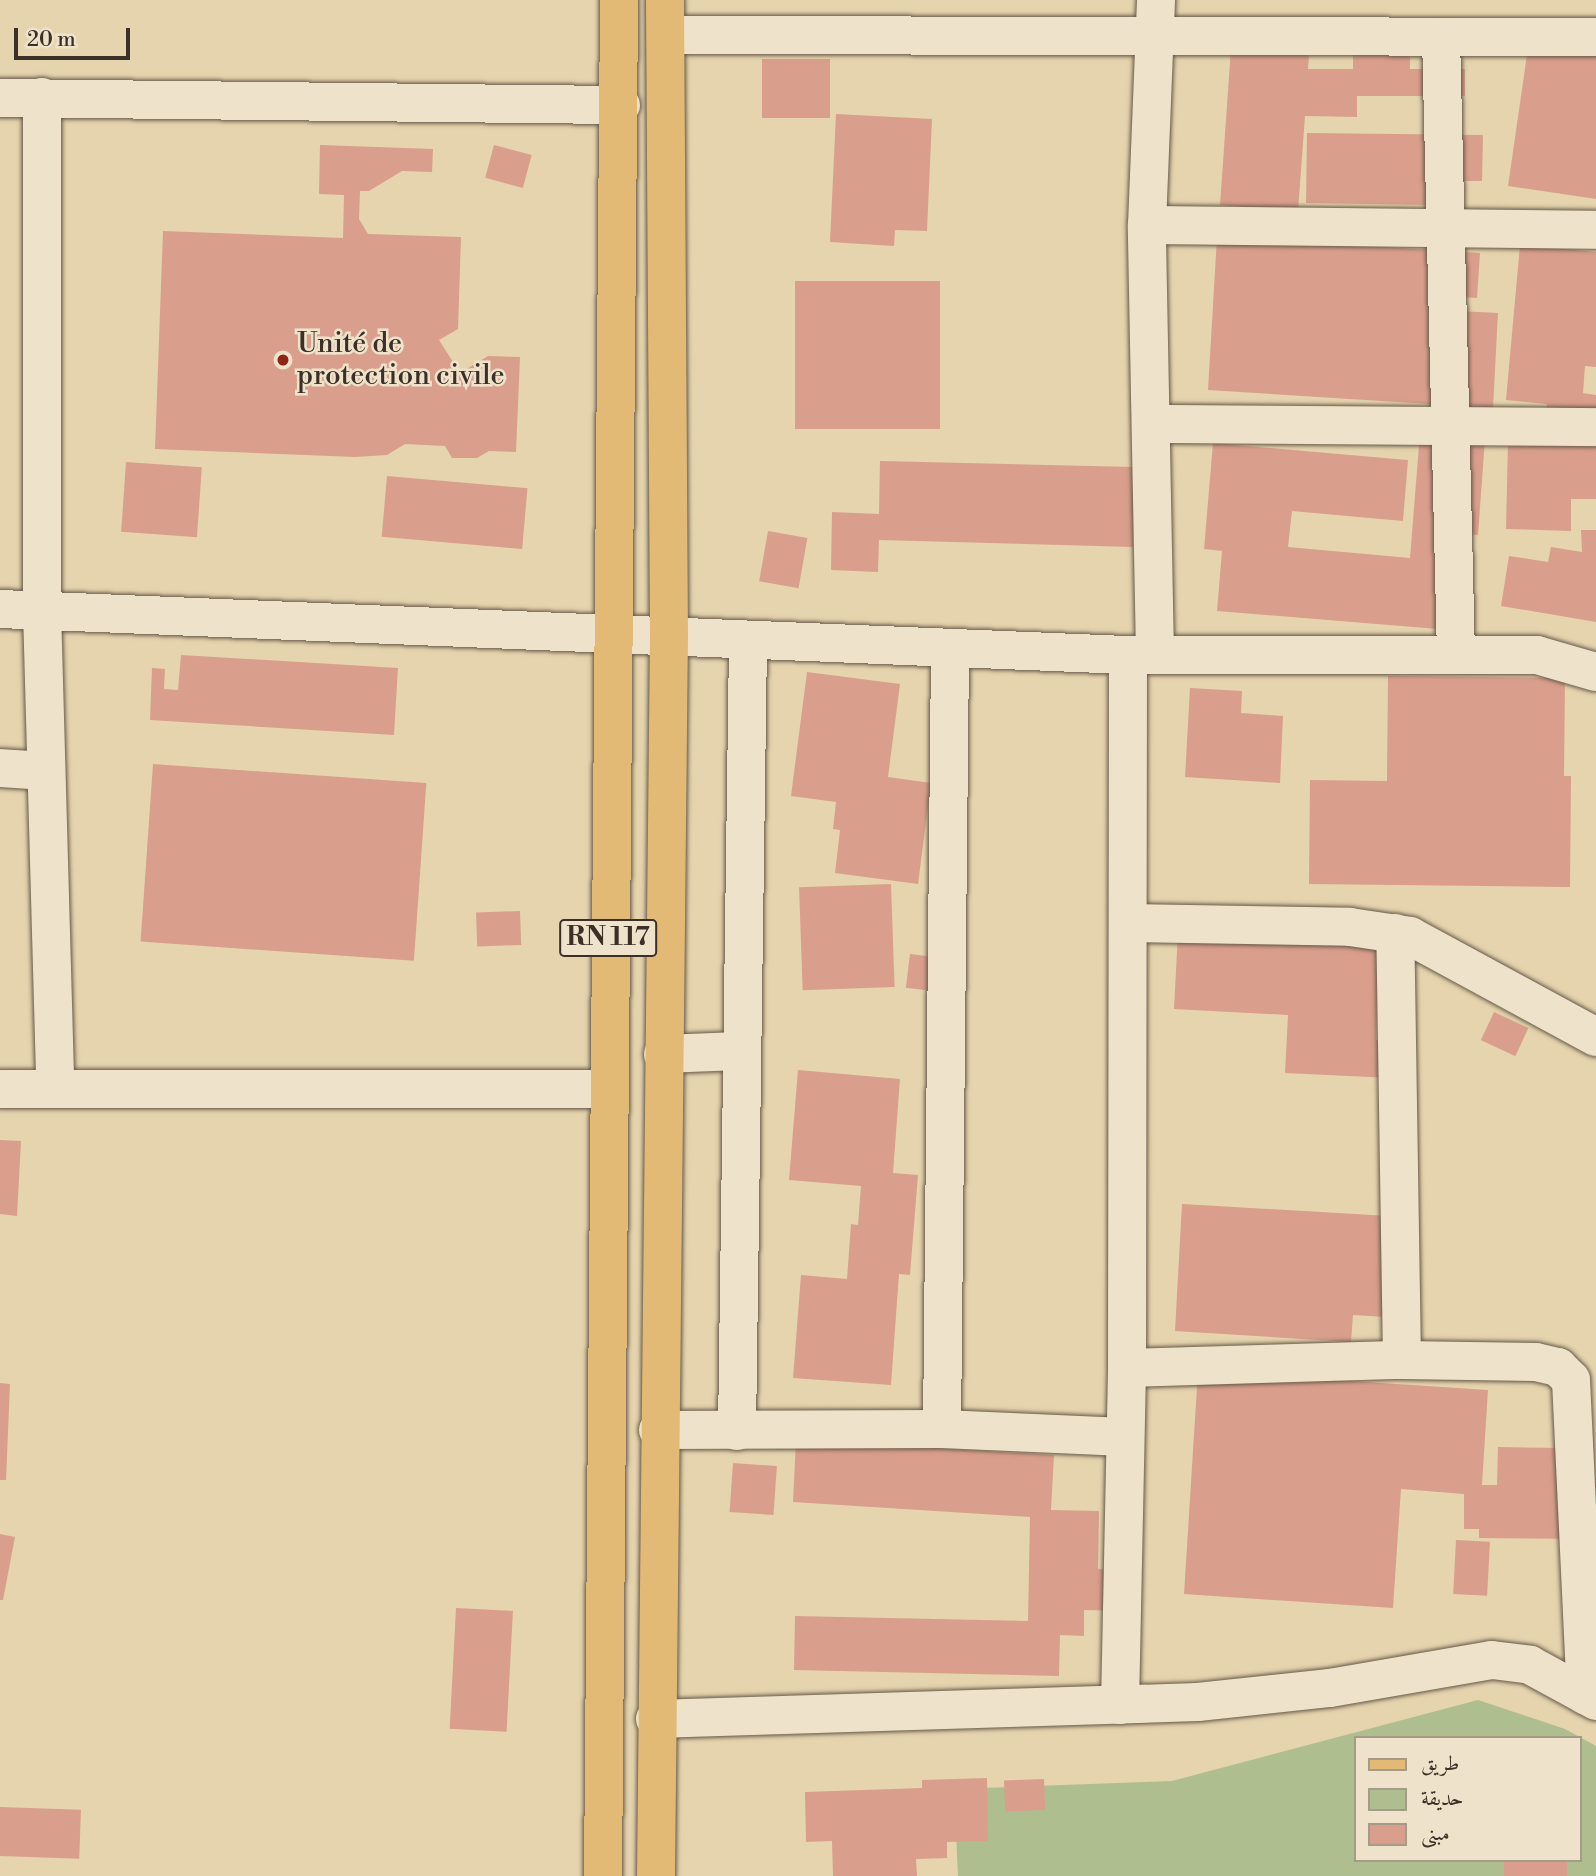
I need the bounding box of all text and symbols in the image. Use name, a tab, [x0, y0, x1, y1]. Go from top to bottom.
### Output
scale bar	[18, 14, 133, 58]
text: 20 m	[27, 27, 76, 53]
place label: Unité de protection civile	[297, 327, 505, 393]
marker: Unité de protection civile	[275, 352, 291, 368]
road number: RN 117	[559, 916, 657, 960]
legend	[1354, 1736, 1582, 1862]
text: طريق	[1421, 1751, 1459, 1777]
text: حديقة	[1421, 1786, 1464, 1812]
text: مبنى	[1421, 1821, 1450, 1847]

